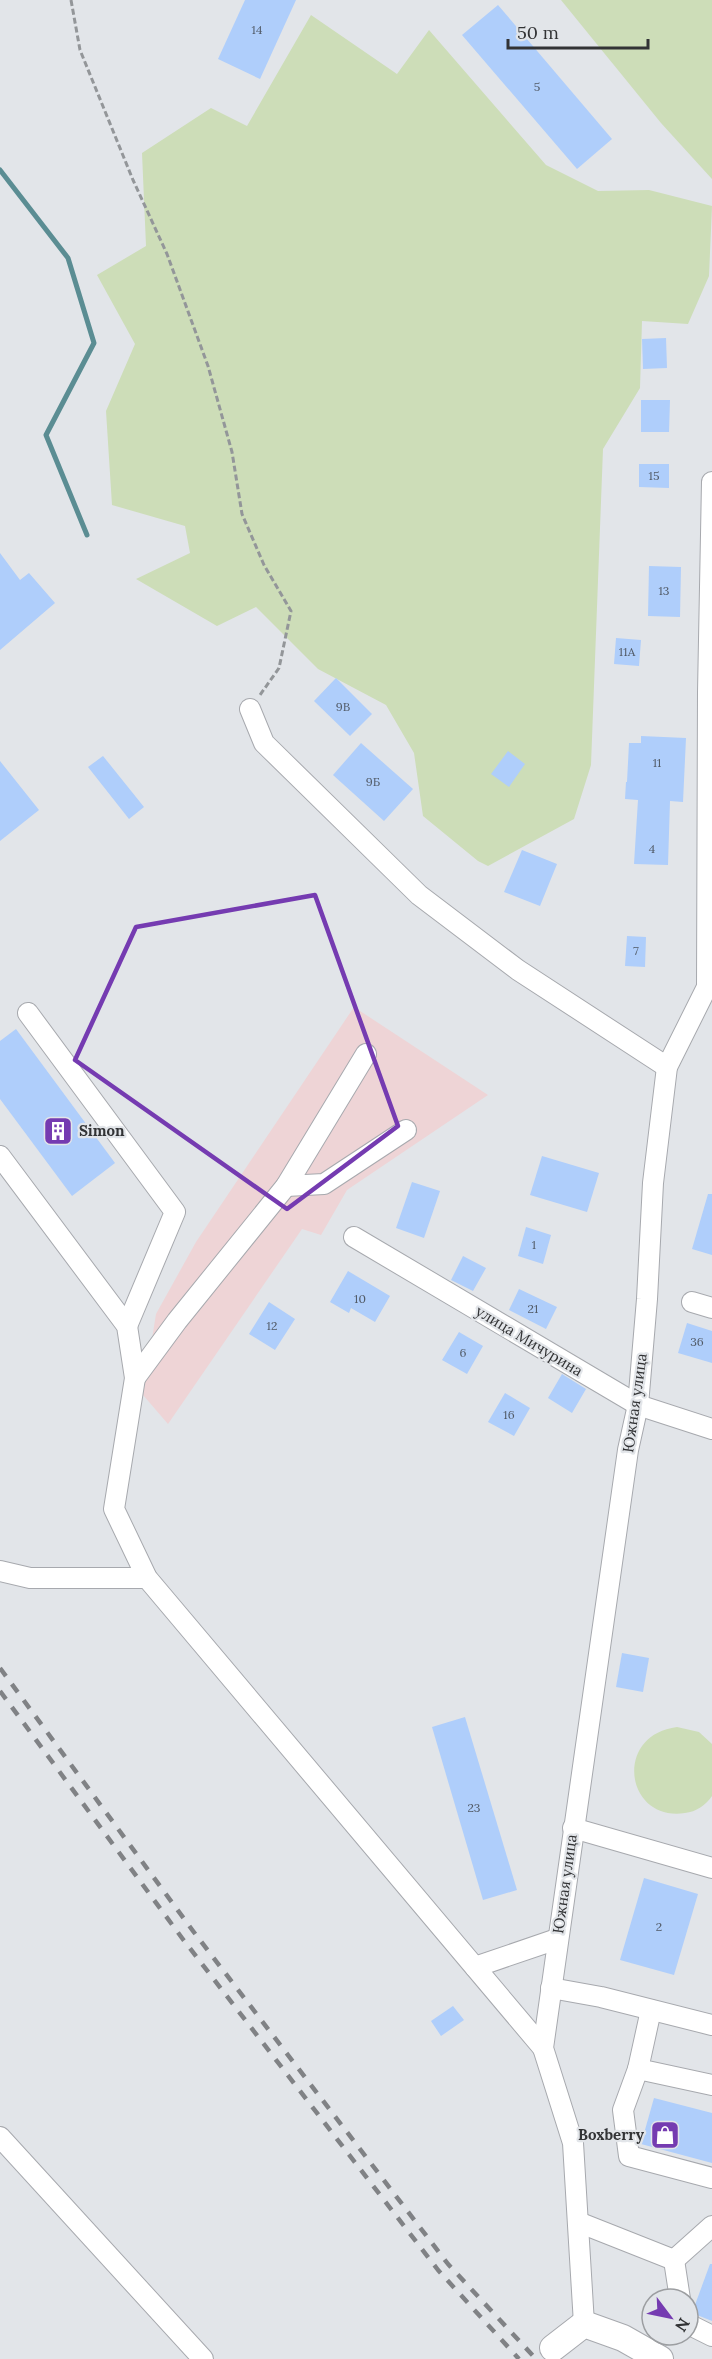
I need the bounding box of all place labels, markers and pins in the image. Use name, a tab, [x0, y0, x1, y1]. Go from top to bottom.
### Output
building icon: Simon	[42, 1115, 74, 1147]
place label: Simon	[79, 1121, 125, 1140]
shop icon: Boxberry	[649, 2119, 681, 2151]
place label: Boxberry	[578, 2125, 645, 2144]

